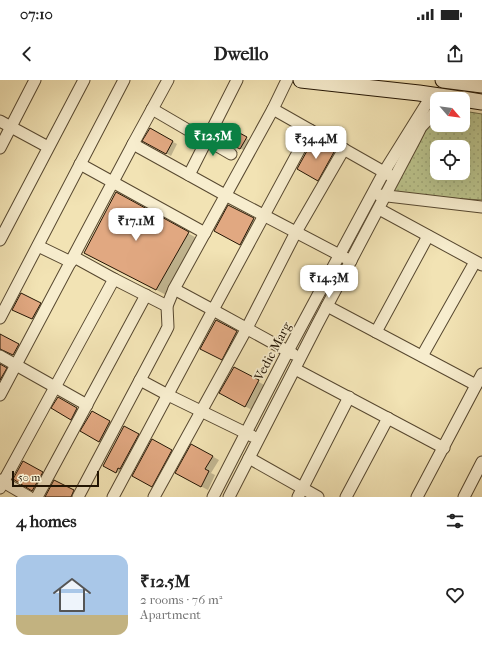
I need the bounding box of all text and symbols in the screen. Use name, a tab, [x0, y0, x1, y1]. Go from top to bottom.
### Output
text: 07:10	[20, 5, 53, 23]
icon: back	[16, 43, 38, 65]
icon: share	[444, 43, 466, 65]
text: Dwello	[214, 44, 268, 65]
north arrow	[430, 92, 470, 132]
map controls	[430, 92, 470, 180]
pin: ₹12.5M	[180, 123, 246, 157]
pin: ₹34.4M	[283, 126, 349, 160]
text: ₹12.5M	[194, 128, 232, 143]
text: ₹34.4M	[294, 131, 338, 146]
button: locate	[430, 140, 470, 180]
pin: ₹17.1M	[103, 208, 169, 242]
text: ₹17.1M	[117, 213, 155, 228]
pin: ₹14.3M	[296, 265, 362, 299]
text: ₹14.3M	[309, 270, 349, 285]
street label: Vedic Marg	[250, 319, 295, 384]
scale bar	[12, 469, 99, 488]
text: 50 m	[18, 471, 40, 484]
icon: filters	[444, 510, 466, 532]
text: 4 homes	[16, 511, 76, 531]
icon: home	[48, 571, 96, 619]
text: ₹12.5M	[140, 571, 190, 591]
icon: heart	[444, 584, 466, 606]
text: 2 rooms · 76 m²	[140, 592, 222, 607]
text: Apartment	[140, 607, 201, 622]

